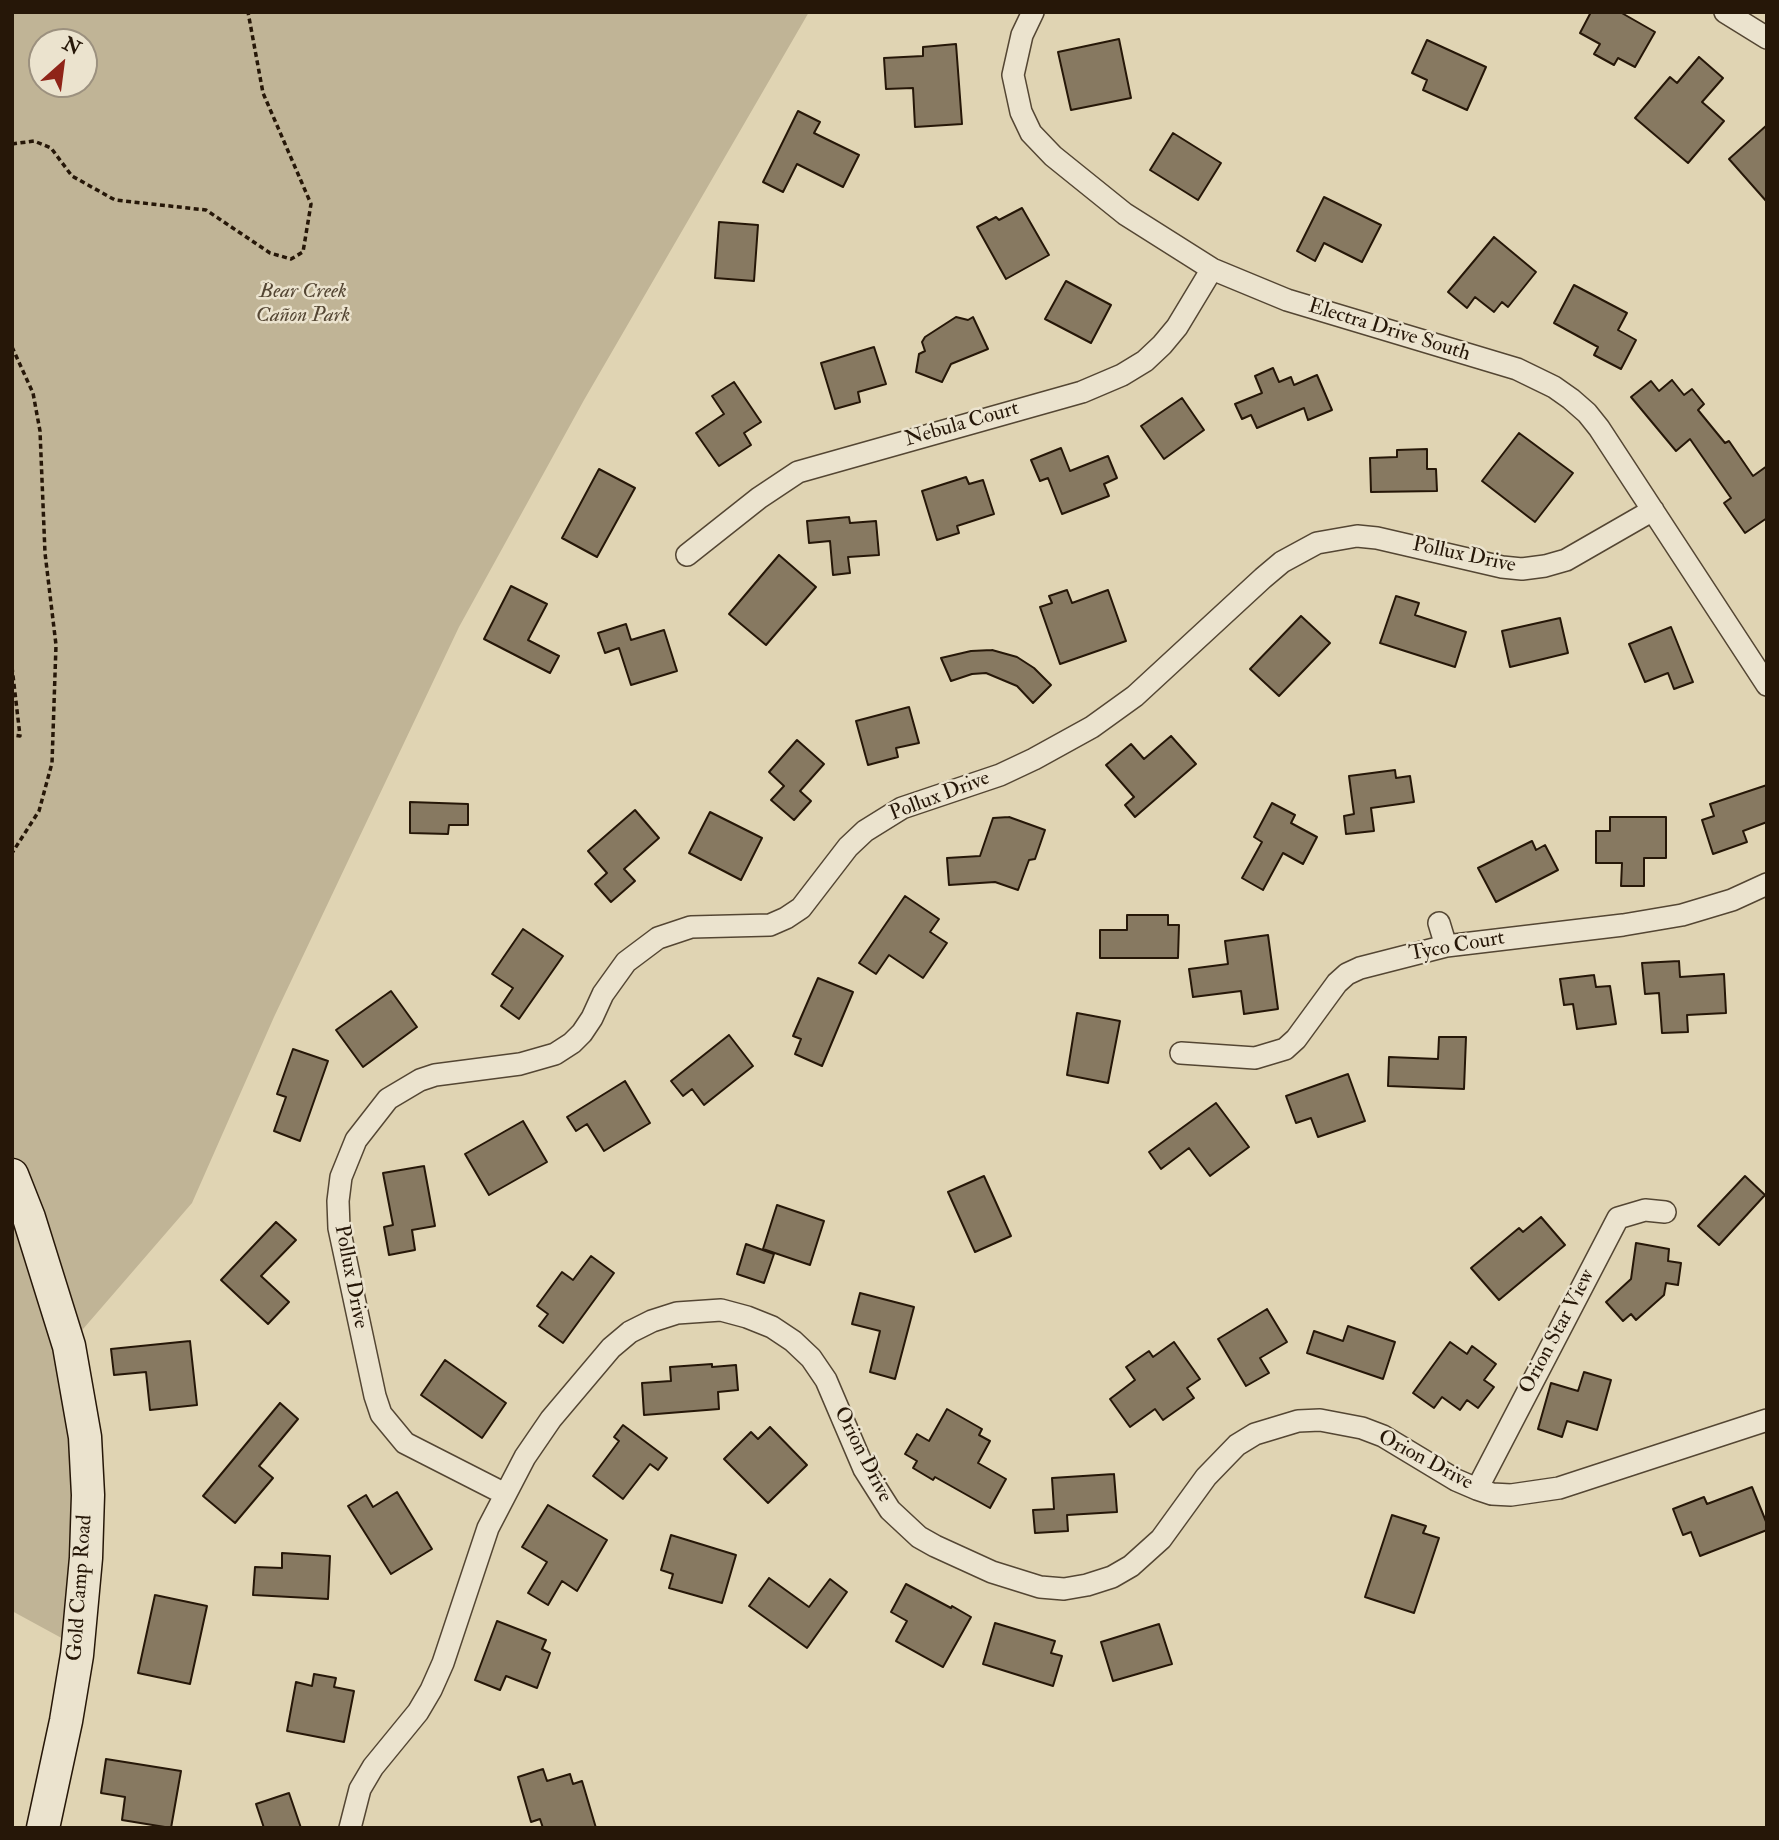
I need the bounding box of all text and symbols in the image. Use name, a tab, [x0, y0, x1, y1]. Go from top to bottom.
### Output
north arrow	[28, 28, 98, 98]
text: N	[59, 32, 85, 61]
park label: Bear Creek Cañon Park	[256, 279, 350, 329]
street label: Electra Drive South	[1305, 294, 1473, 368]
street label: Nebula Court	[902, 397, 1022, 453]
street label: Pollux Drive	[1410, 533, 1518, 579]
street label: Pollux Drive	[886, 766, 994, 828]
street label: Tyco Court	[1407, 926, 1507, 968]
street label: Pollux Drive	[328, 1223, 372, 1331]
street label: Orion Star View	[1515, 1266, 1601, 1398]
street label: Orion Drive	[827, 1403, 897, 1507]
street label: Orion Drive	[1373, 1426, 1477, 1496]
street label: Gold Camp Road	[63, 1514, 99, 1662]

